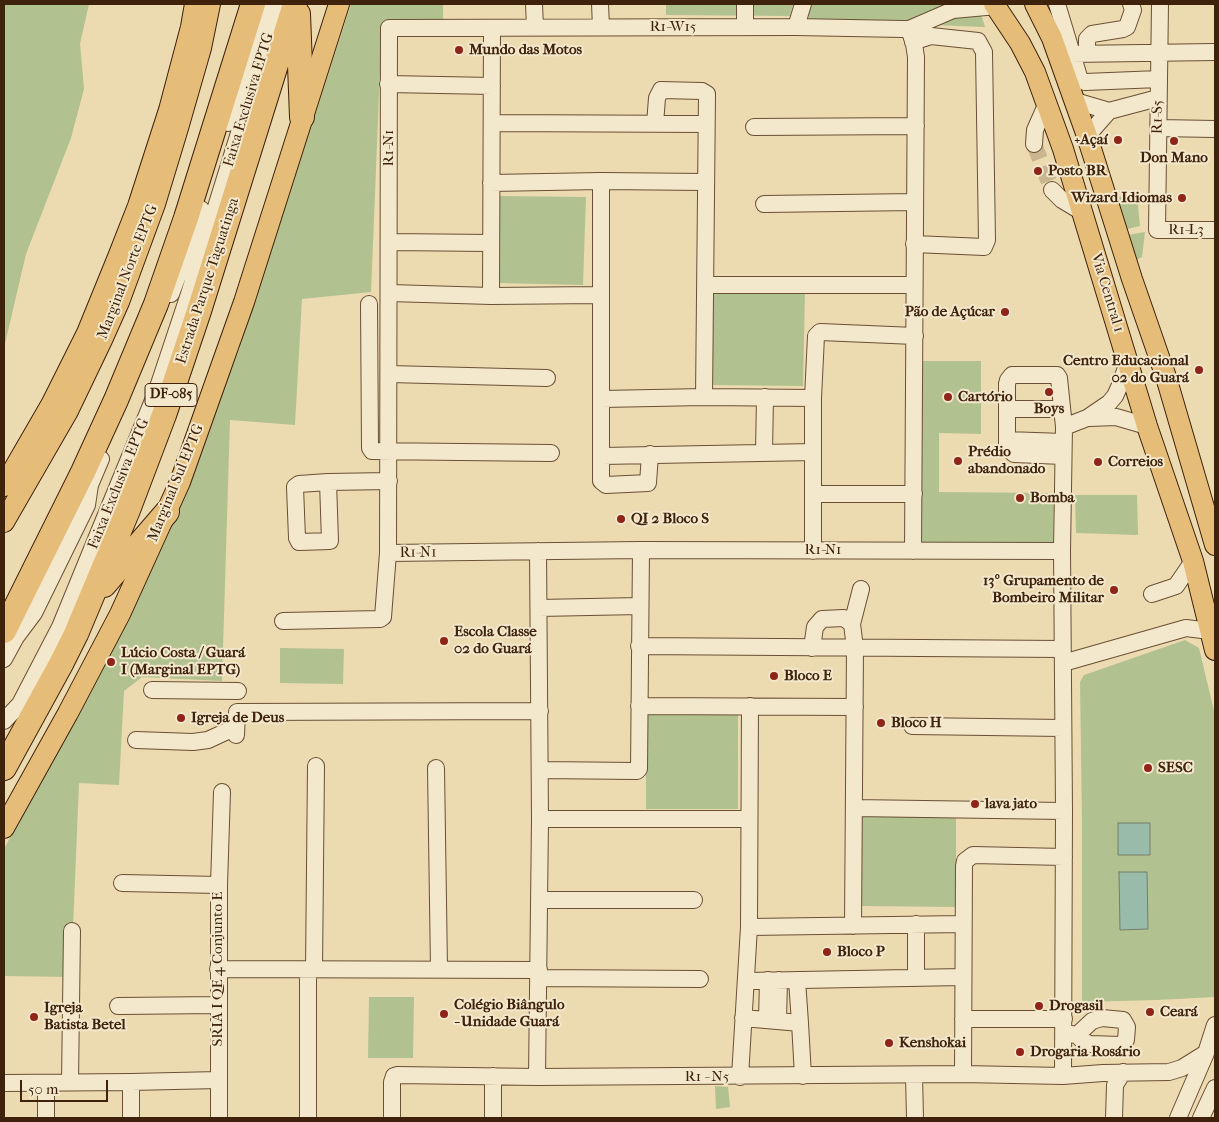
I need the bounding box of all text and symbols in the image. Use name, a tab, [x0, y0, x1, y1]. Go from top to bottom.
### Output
street label: R1-W15	[650, 18, 696, 36]
street label: Faixa Exclusiva EPTG	[220, 31, 278, 169]
place label: Mundo das Motos	[469, 41, 582, 59]
marker: Mundo das Motos	[453, 44, 465, 56]
street label: R1-S5	[1149, 100, 1167, 134]
street label: R1-N1	[380, 130, 398, 166]
place label: +Açaí	[1074, 131, 1108, 149]
marker: +Açaí	[1112, 134, 1124, 146]
marker: Don Mano	[1168, 135, 1180, 147]
place label: Don Mano	[1140, 149, 1208, 167]
place label: Posto BR	[1048, 162, 1107, 180]
marker: Posto BR	[1032, 165, 1044, 177]
place label: Wizard Idiomas	[1071, 189, 1172, 207]
marker: Wizard Idiomas	[1176, 192, 1188, 204]
street label: Estrada Parque Taguatinga	[173, 196, 243, 366]
street label: Marginal Norte EPTG	[94, 202, 162, 342]
street label: R1-L3	[1168, 221, 1204, 239]
street label: Via Central 1	[1086, 251, 1128, 335]
place label: Pão de Açúcar	[905, 303, 995, 321]
marker: Pão de Açúcar	[999, 306, 1011, 318]
place label: Centro Educacional 02 do Guará	[1063, 352, 1189, 387]
marker: Centro Educacional 02 do Guará	[1193, 364, 1205, 376]
road number: DF-085	[145, 384, 197, 406]
marker: Boys	[1043, 386, 1055, 398]
place label: Cartório	[958, 388, 1013, 406]
marker: Cartório	[942, 391, 954, 403]
place label: Boys	[1034, 400, 1064, 418]
street label: Faixa Exclusiva EPTG	[85, 416, 153, 552]
street label: Marginal Sul EPTG	[144, 422, 208, 544]
place label: Prédio abandonado	[968, 443, 1045, 478]
place label: Correios	[1108, 453, 1163, 471]
marker: Prédio abandonado	[952, 455, 964, 467]
marker: Correios	[1092, 456, 1104, 468]
place label: Bomba	[1030, 489, 1074, 507]
marker: Bomba	[1014, 492, 1026, 504]
place label: QI 2 Bloco S	[631, 510, 709, 528]
marker: QI 2 Bloco S	[615, 513, 627, 525]
street label: R1-N1	[805, 541, 841, 559]
street label: R1-N1	[399, 544, 437, 562]
place label: 13º Grupamento de Bombeiro Militar	[983, 572, 1104, 607]
marker: 13º Grupamento de Bombeiro Militar	[1108, 584, 1120, 596]
place label: Escola Classe 02 do Guará	[454, 623, 537, 658]
marker: Escola Classe 02 do Guará	[438, 635, 450, 647]
place label: Lúcio Costa / Guará I (Marginal EPTG)	[121, 644, 245, 679]
marker: Lúcio Costa / Guará I (Marginal EPTG)	[105, 656, 117, 668]
place label: Bloco E	[784, 667, 832, 685]
marker: Bloco E	[768, 670, 780, 682]
place label: Igreja de Deus	[191, 709, 284, 727]
marker: Igreja de Deus	[175, 712, 187, 724]
place label: Bloco H	[891, 714, 942, 732]
marker: Bloco H	[875, 717, 887, 729]
place label: SESC	[1158, 759, 1193, 777]
marker: SESC	[1142, 762, 1154, 774]
place label: lava jato	[985, 795, 1037, 813]
marker: lava jato	[969, 798, 981, 810]
street label: SRIA I QE 4 Conjunto E	[209, 892, 227, 1046]
place label: Bloco P	[837, 943, 885, 961]
marker: Bloco P	[821, 946, 833, 958]
place label: Colégio Biângulo - Unidade Guará	[454, 996, 565, 1031]
place label: Drogasil	[1049, 997, 1103, 1015]
place label: Igreja Batista Betel	[44, 999, 126, 1034]
marker: Drogasil	[1033, 1000, 1045, 1012]
place label: Ceará	[1160, 1003, 1198, 1021]
marker: Ceará	[1144, 1006, 1156, 1018]
marker: Colégio Biângulo - Unidade Guará	[438, 1008, 450, 1020]
marker: Igreja Batista Betel	[28, 1011, 40, 1023]
place label: Kenshokai	[899, 1034, 966, 1052]
marker: Kenshokai	[883, 1037, 895, 1049]
place label: Drogaria Rosário	[1030, 1043, 1140, 1061]
marker: Drogaria Rosário	[1014, 1046, 1026, 1058]
street label: R1 - N5	[685, 1068, 729, 1086]
scale bar	[22, 1070, 110, 1102]
text: 50 m	[28, 1080, 58, 1098]

